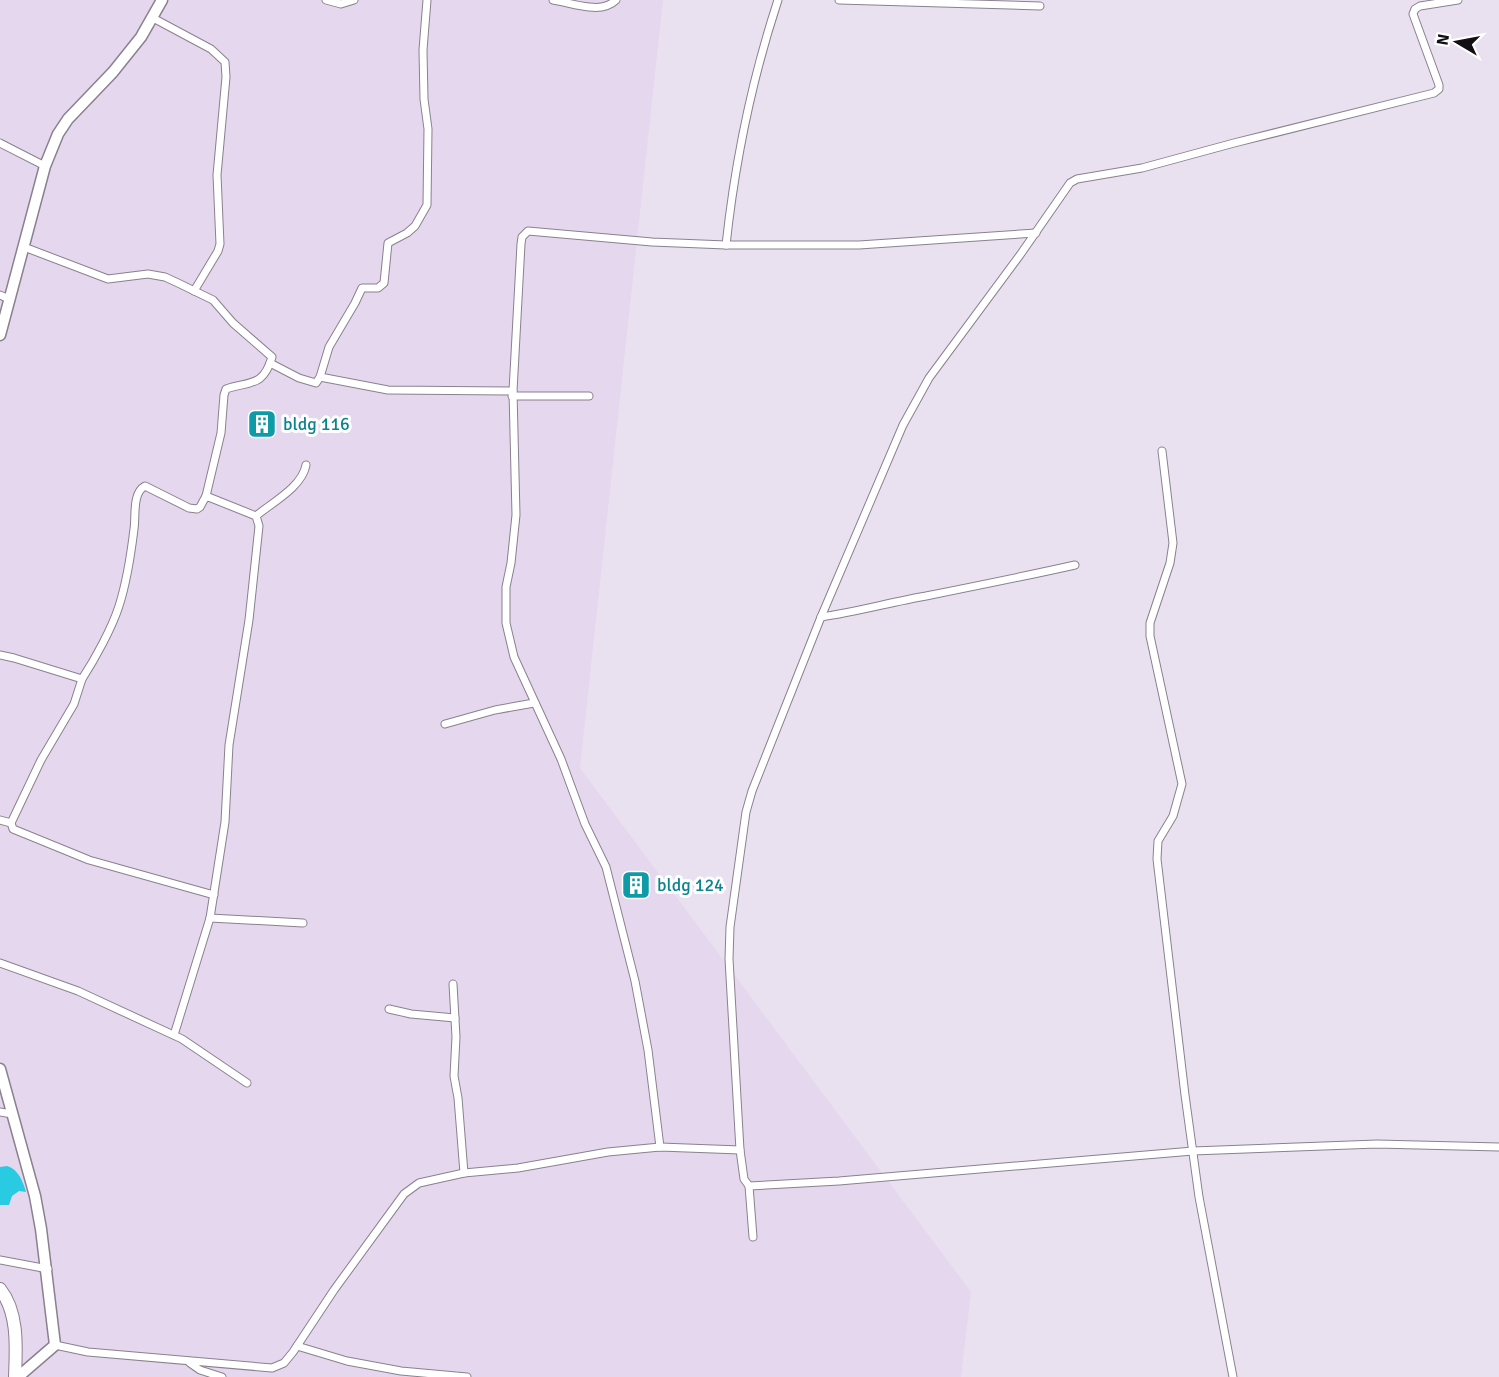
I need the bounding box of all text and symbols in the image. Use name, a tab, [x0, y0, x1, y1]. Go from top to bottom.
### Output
north arrow	[1427, 12, 1487, 72]
text: N	[1432, 32, 1454, 47]
building icon: bldg 116	[246, 408, 278, 440]
place label: bldg 116	[283, 413, 350, 435]
building icon: bldg 124	[620, 869, 652, 901]
place label: bldg 124	[657, 874, 724, 896]

